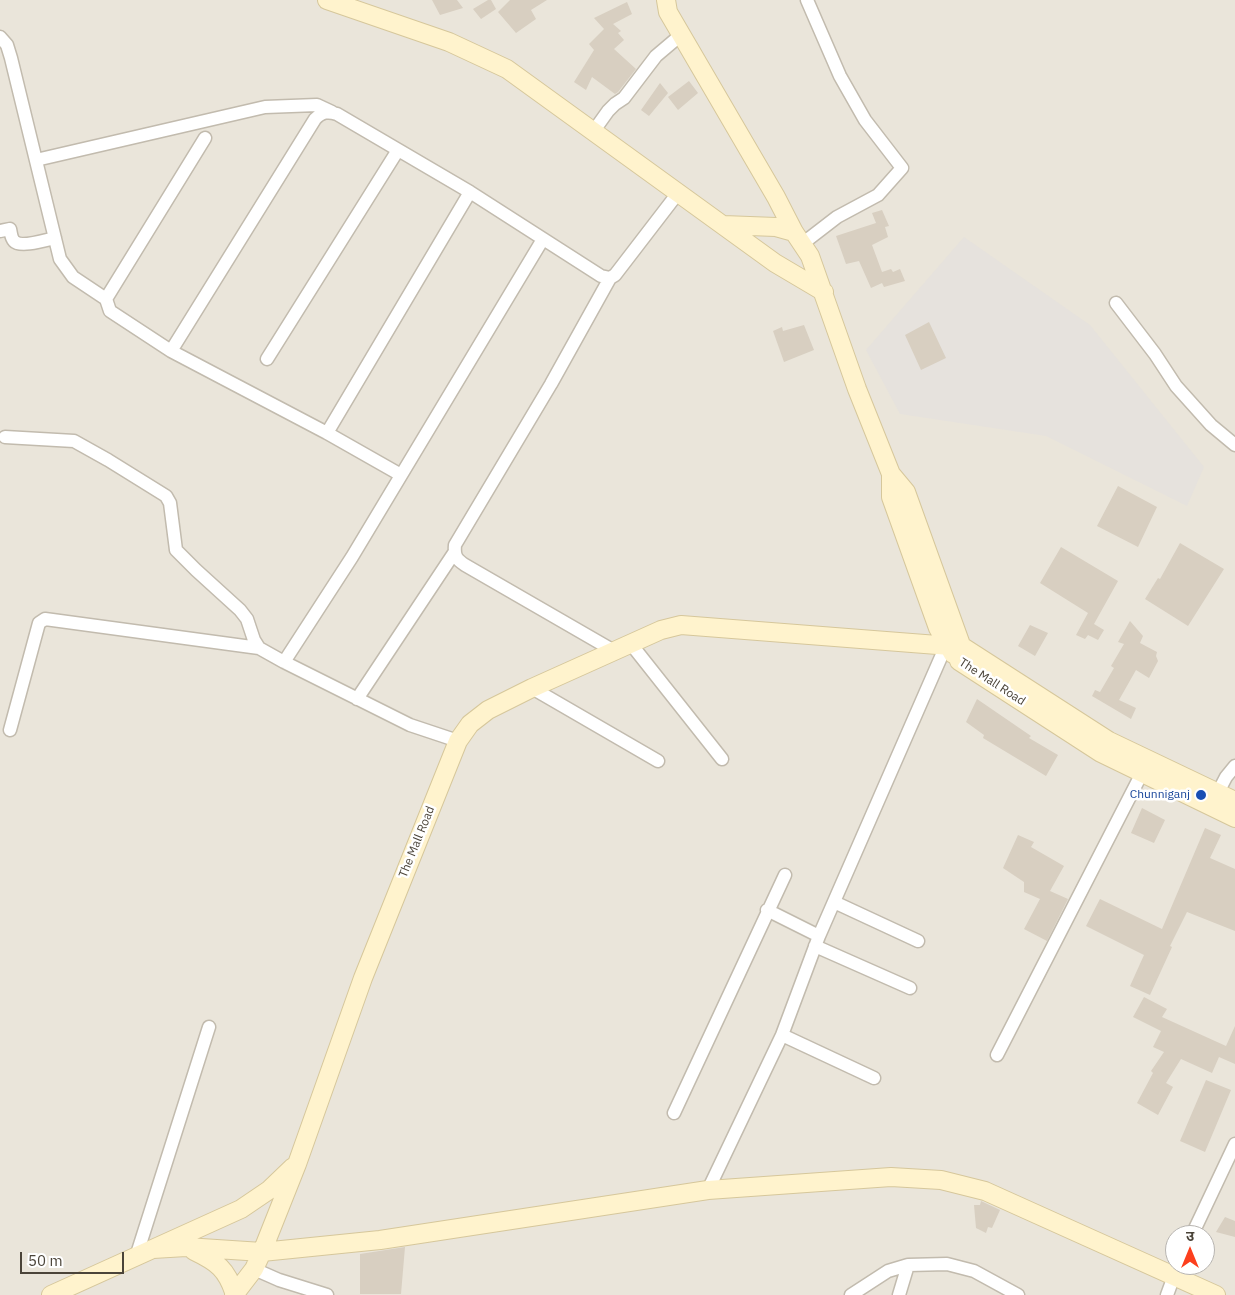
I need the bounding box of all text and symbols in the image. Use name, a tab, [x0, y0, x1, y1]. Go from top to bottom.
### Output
street label: The Mall Road	[956, 655, 1028, 709]
place label: Chunniganj	[1130, 788, 1190, 802]
marker: Chunniganj	[1194, 788, 1208, 802]
street label: The Mall Road	[396, 804, 438, 880]
north arrow	[1165, 1225, 1215, 1275]
text: उ	[1186, 1227, 1194, 1245]
scale bar	[22, 1242, 126, 1274]
text: 50 m	[28, 1251, 63, 1270]

